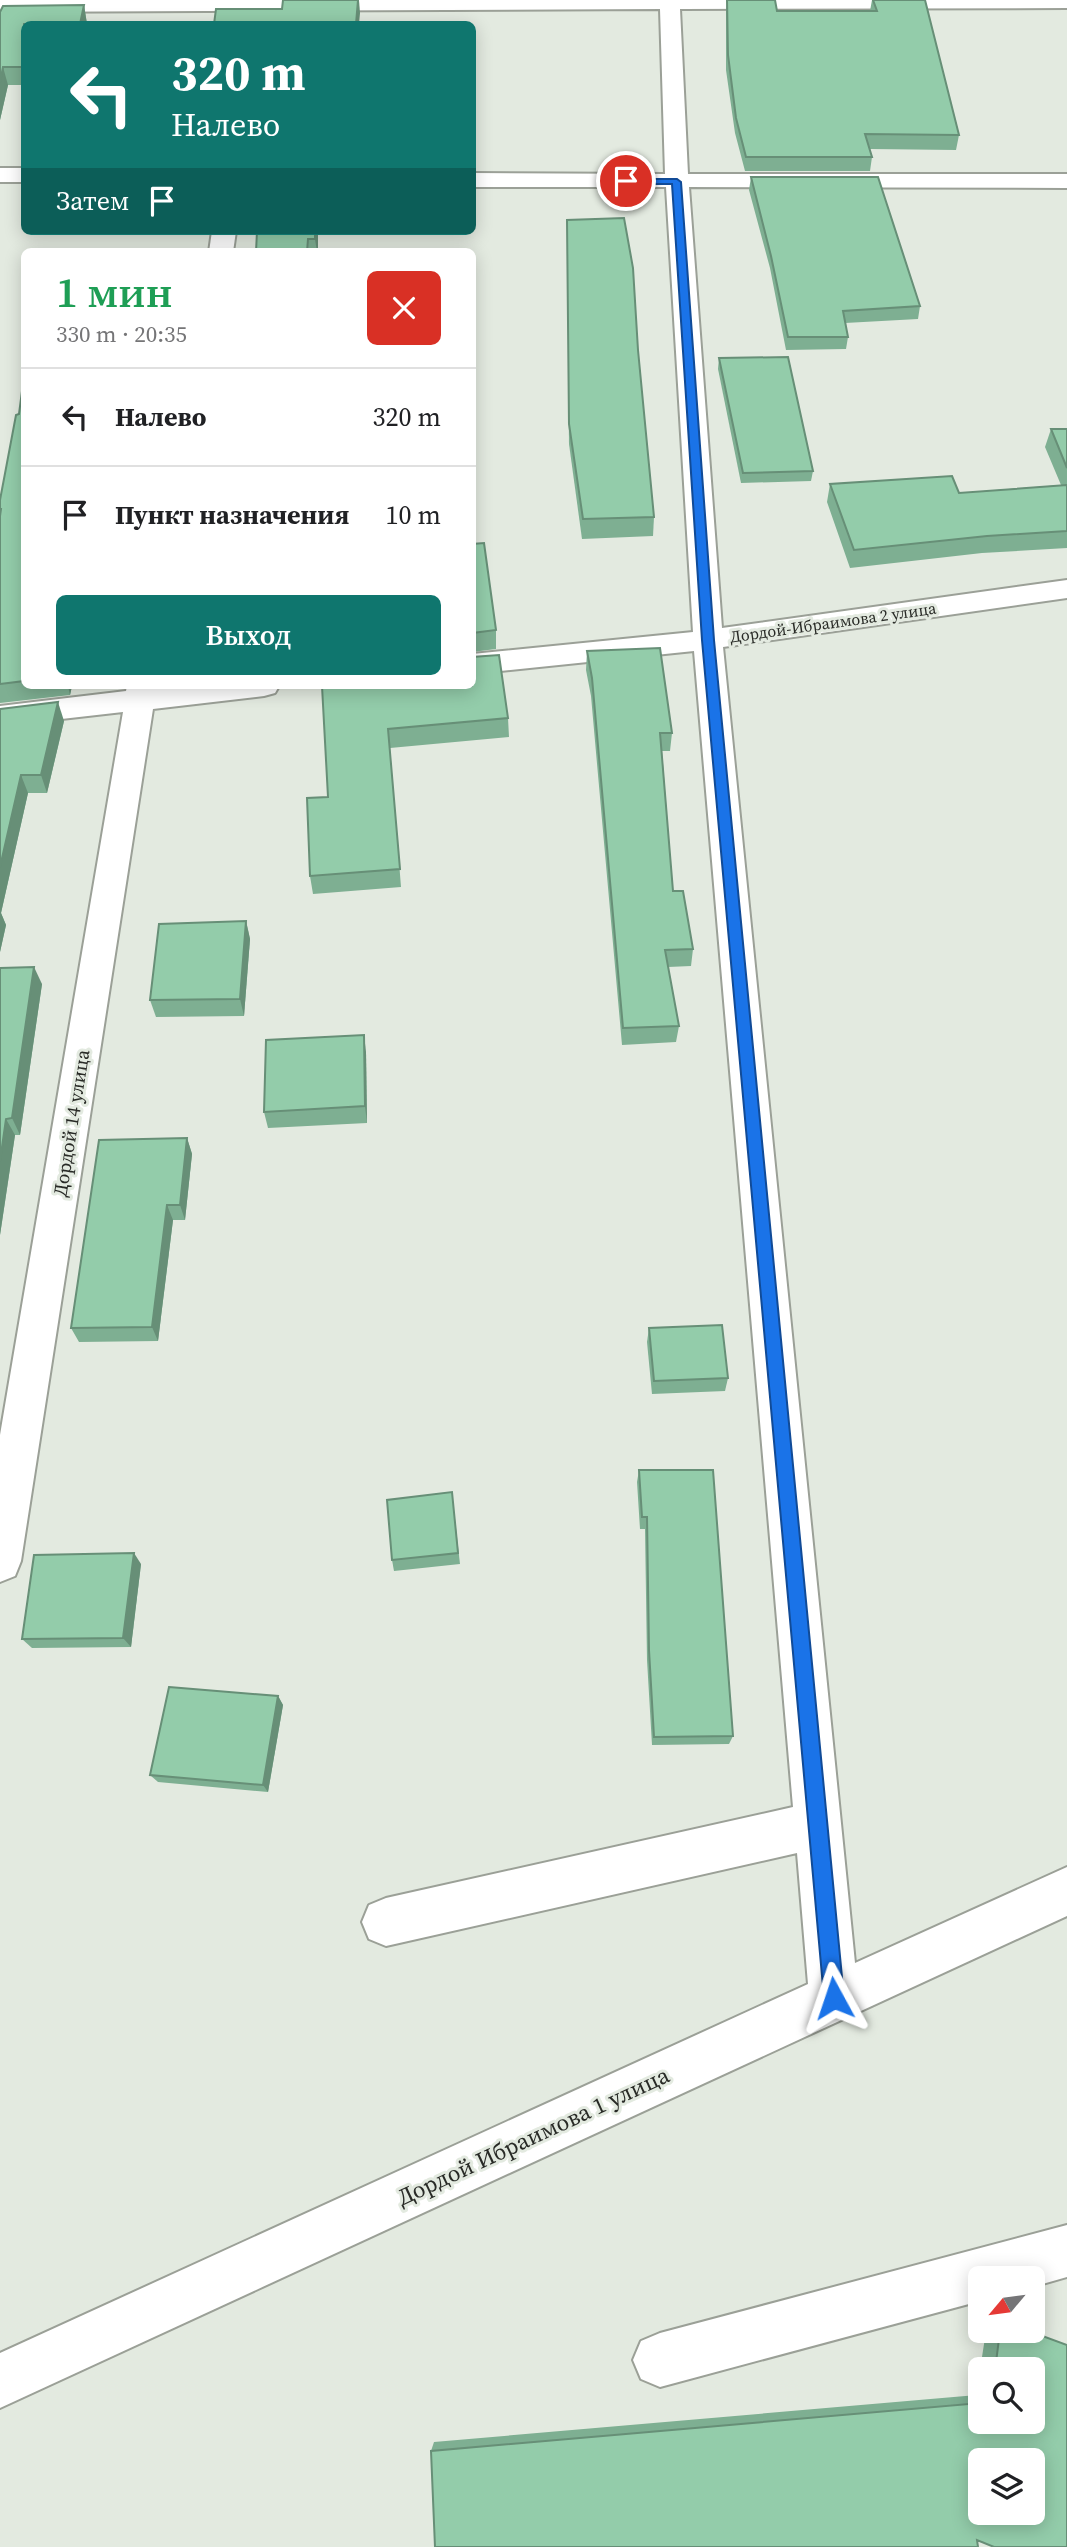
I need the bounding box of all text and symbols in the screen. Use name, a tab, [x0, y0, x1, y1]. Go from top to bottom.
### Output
text: 320 m	[171, 39, 306, 106]
icon: left	[56, 49, 147, 140]
text: Налево	[171, 103, 280, 147]
pin	[596, 151, 656, 211]
icon: arrive	[607, 162, 645, 200]
icon: arrive	[143, 182, 181, 220]
text: Затем	[56, 183, 129, 219]
text: 1 мин	[56, 263, 173, 321]
button: close	[367, 271, 441, 345]
text: 330 m · 20:35	[56, 318, 187, 350]
icon: left	[56, 398, 94, 436]
text: Налево	[115, 399, 206, 435]
text: 320 m	[373, 399, 441, 435]
icon: arrive	[56, 496, 94, 534]
text: Пункт назначения	[115, 497, 349, 533]
text: 10 m	[386, 497, 441, 533]
button: Выход	[56, 595, 441, 675]
street label: Дордой-Ибраимова 2 улица	[728, 597, 938, 647]
street label: Дордой 14 улица	[47, 1047, 96, 1198]
position arrow	[797, 1961, 871, 2035]
street label: Дордой Ибраимова 1 улица	[392, 2059, 675, 2213]
north arrow	[968, 2266, 1045, 2343]
map controls	[968, 2266, 1045, 2525]
button: search	[968, 2357, 1045, 2434]
button: layers	[968, 2448, 1045, 2525]

